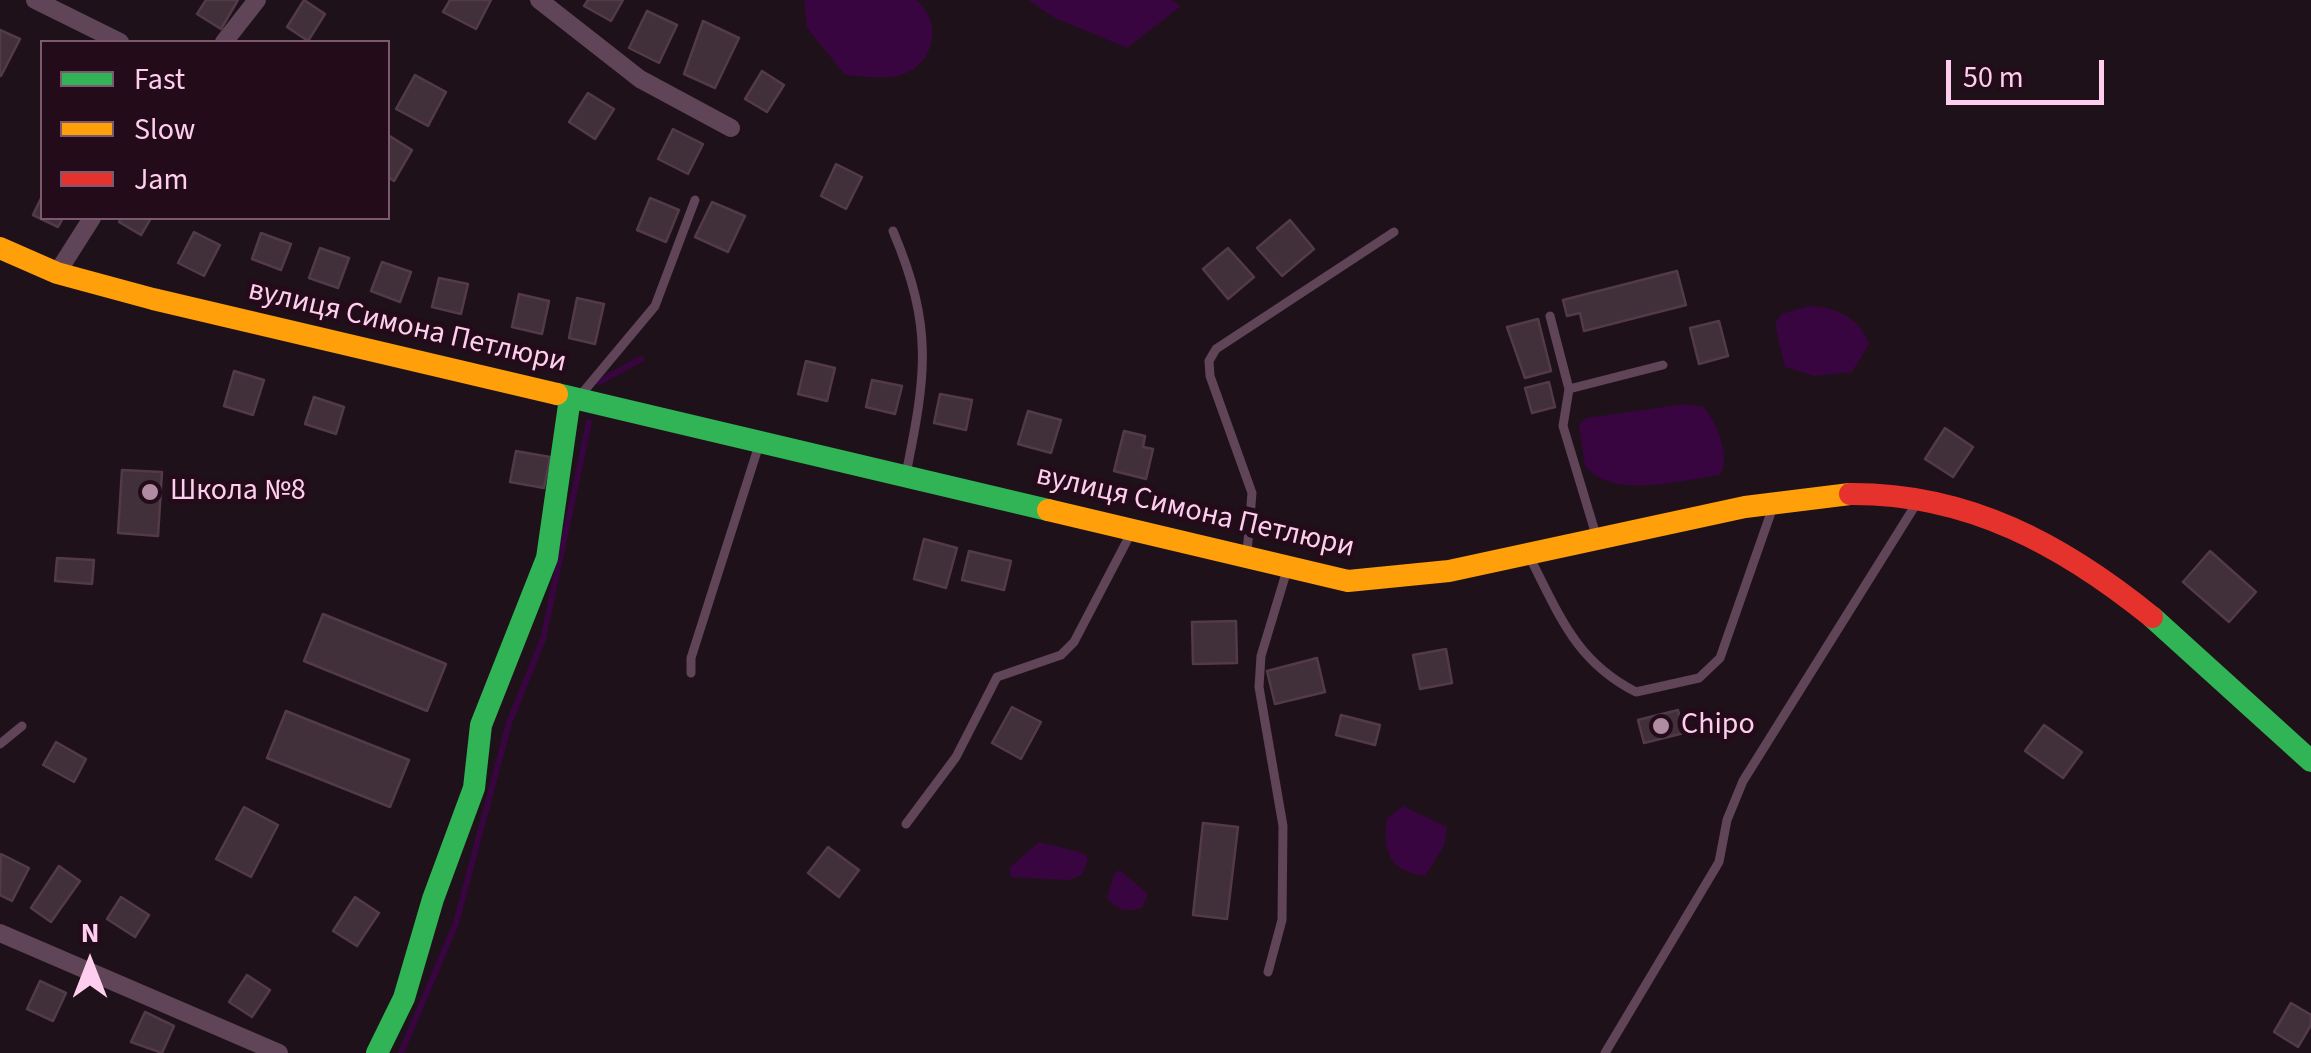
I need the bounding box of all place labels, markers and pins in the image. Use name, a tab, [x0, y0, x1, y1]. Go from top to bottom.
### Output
place label: Школа №8	[170, 474, 306, 510]
marker: Школа №8	[139, 481, 161, 503]
place label: Chipo	[1681, 708, 1755, 744]
marker: Chipo	[1650, 715, 1672, 737]

